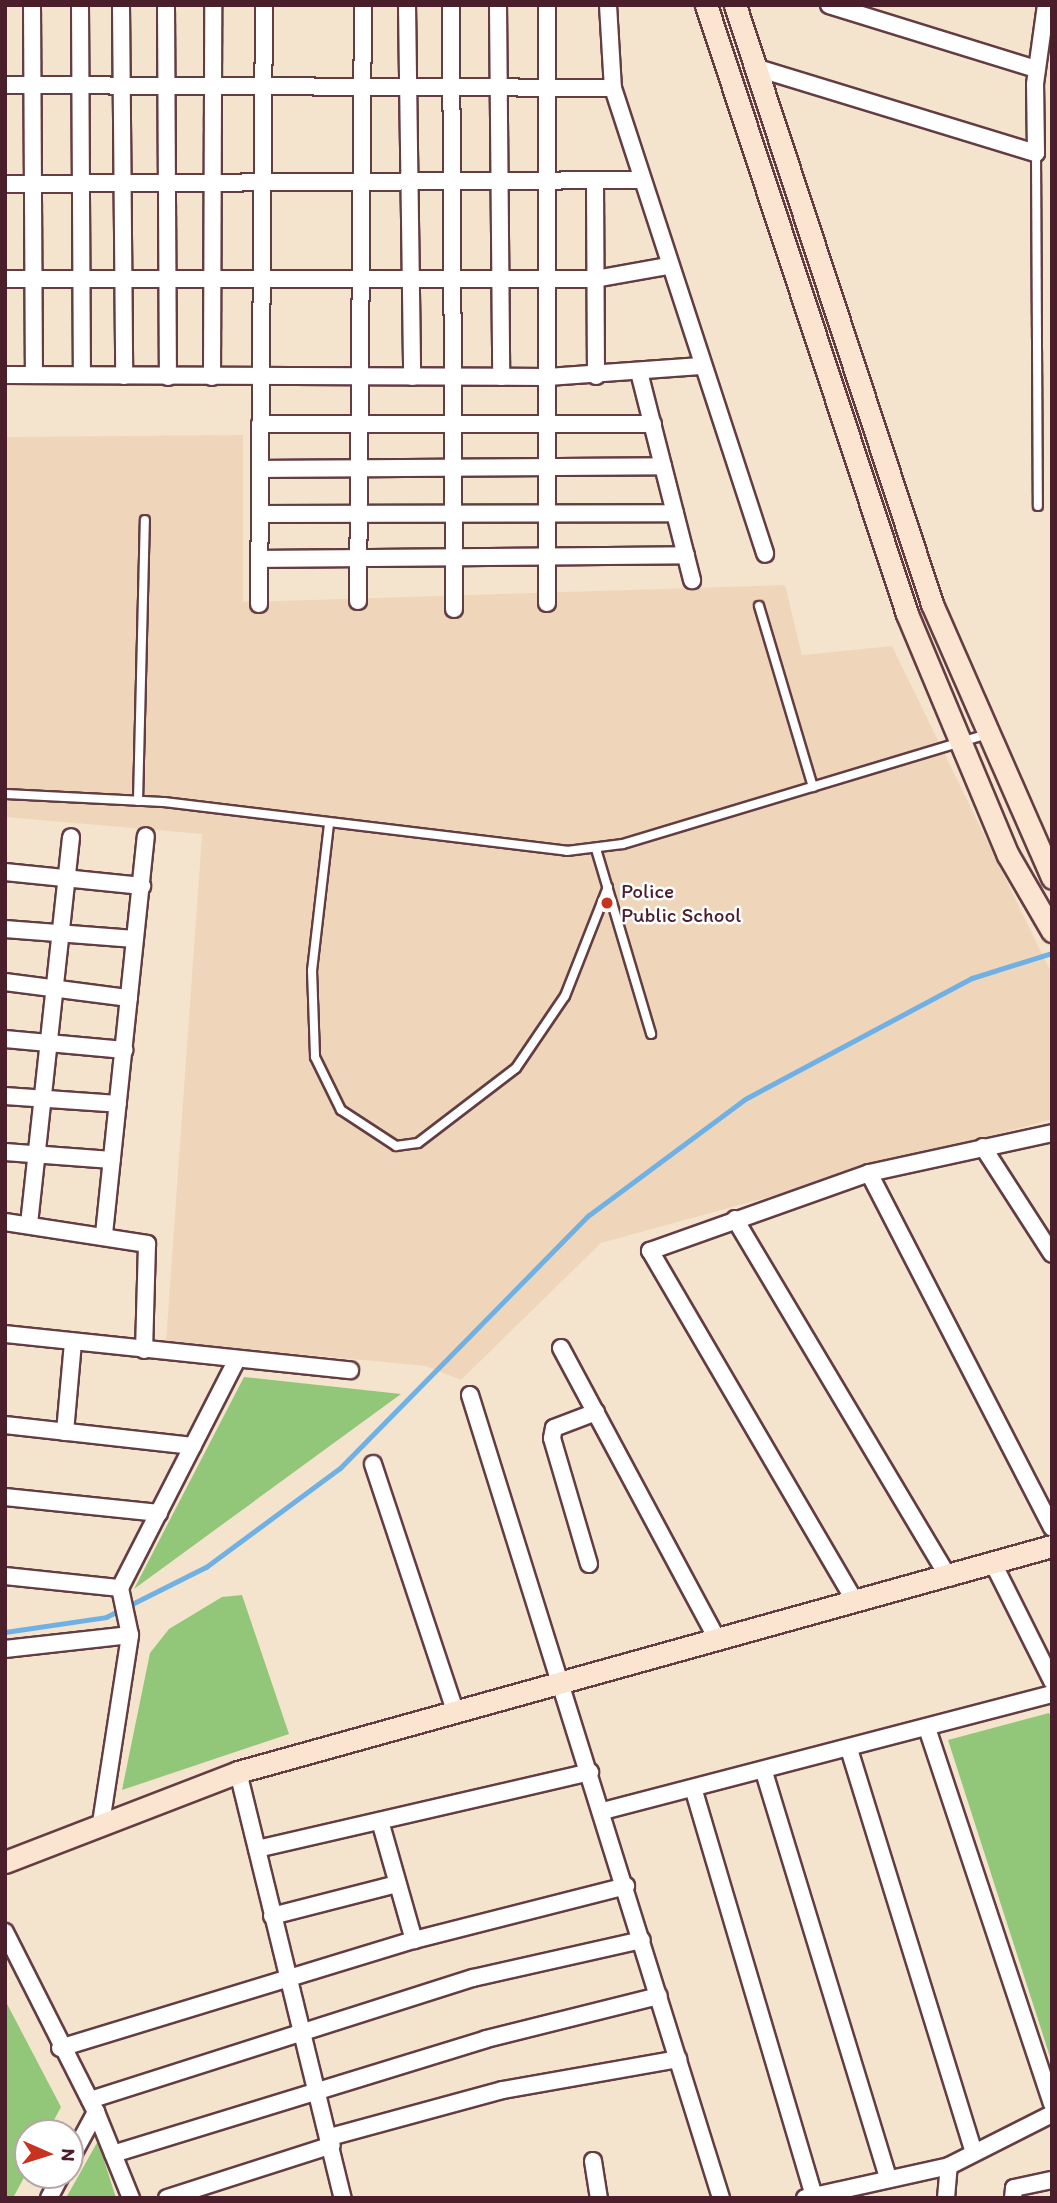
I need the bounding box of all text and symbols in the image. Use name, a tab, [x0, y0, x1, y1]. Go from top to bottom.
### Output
place label: Police Public School	[621, 878, 741, 928]
marker: Police Public School	[599, 895, 615, 911]
north arrow	[14, 2119, 84, 2189]
text: N	[57, 2148, 80, 2162]

